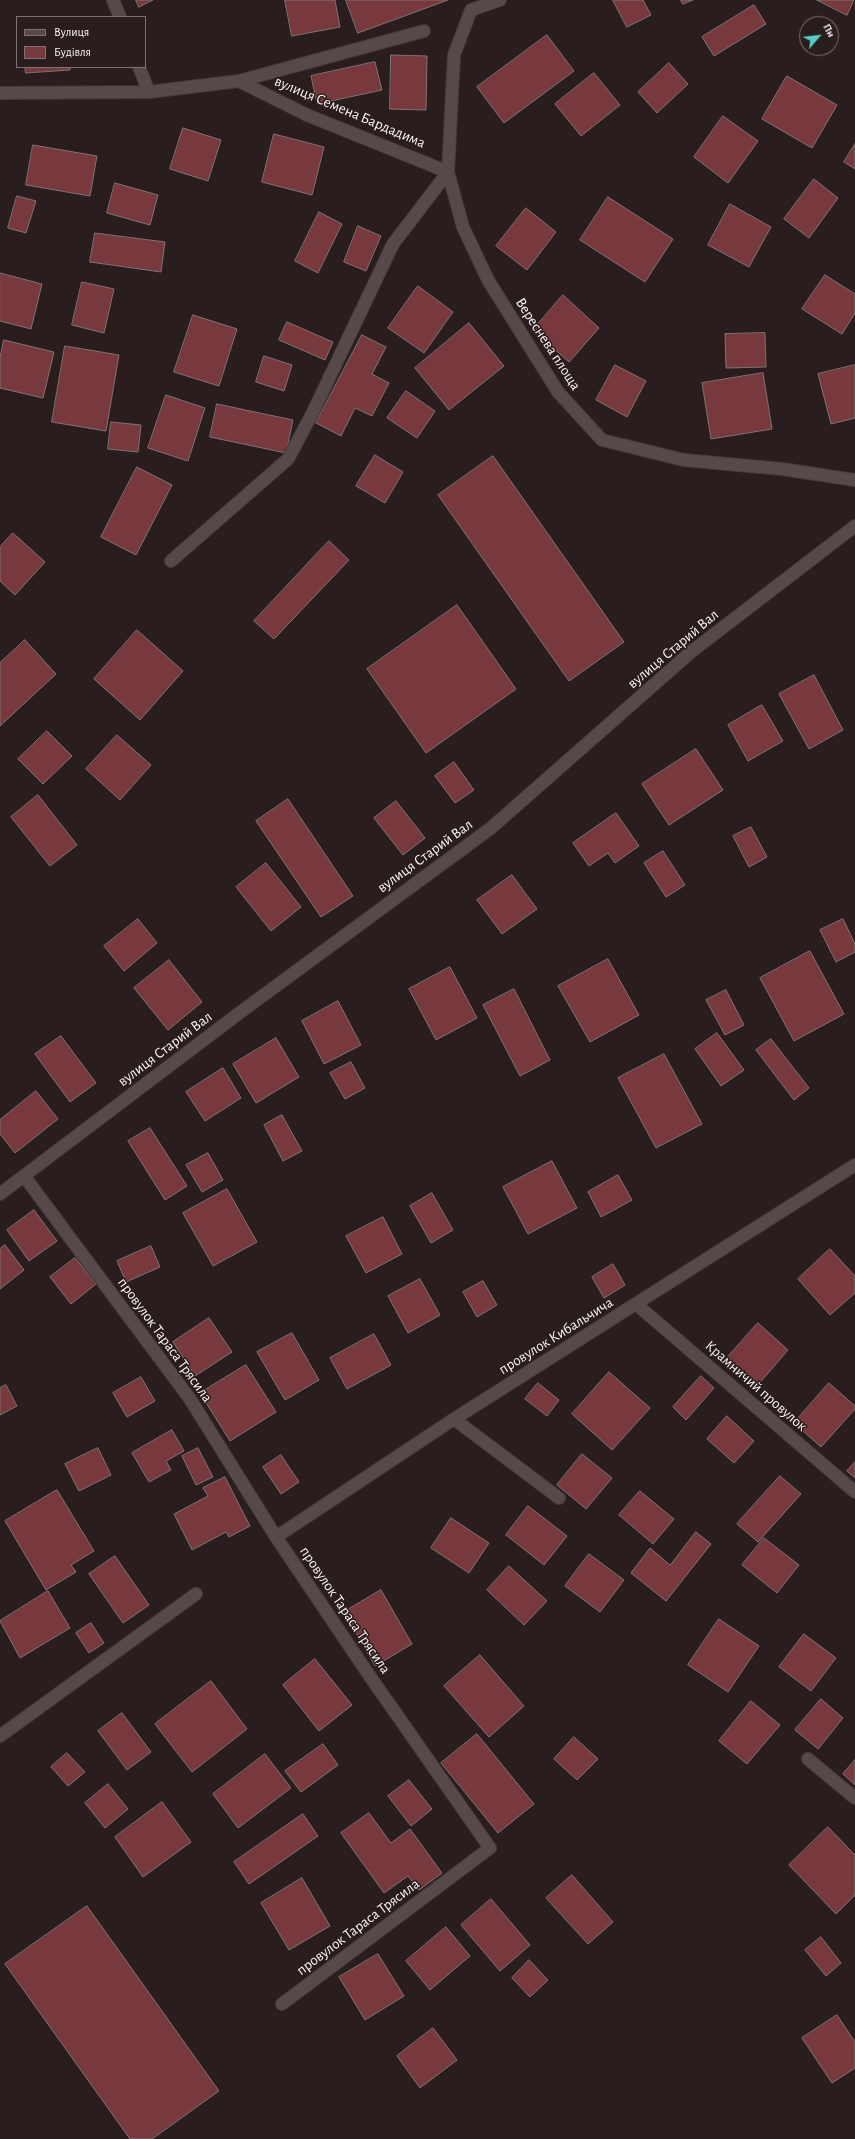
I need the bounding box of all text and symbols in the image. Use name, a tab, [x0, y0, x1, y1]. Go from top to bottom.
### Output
legend	[16, 16, 146, 68]
north arrow	[799, 16, 839, 56]
text: Пн	[821, 22, 837, 39]
text: Вулиця	[54, 26, 89, 38]
text: Будівля	[54, 46, 91, 58]
street label: вулиця Семена Бардадима	[272, 72, 428, 152]
street label: Вереснева площа	[511, 294, 585, 394]
street label: вулиця Старий Вал	[624, 606, 722, 692]
street label: вулиця Старий Вал	[374, 815, 476, 897]
street label: вулиця Старий Вал	[114, 1008, 216, 1090]
street label: провулок Тараса Трясила	[114, 1274, 216, 1406]
street label: провулок Кибальчича	[495, 1294, 617, 1378]
street label: Крамничий провулок	[701, 1337, 811, 1435]
street label: провулок Тараса Трясила	[296, 1543, 394, 1677]
street label: провулок Тараса Трясила	[293, 1875, 423, 1979]

